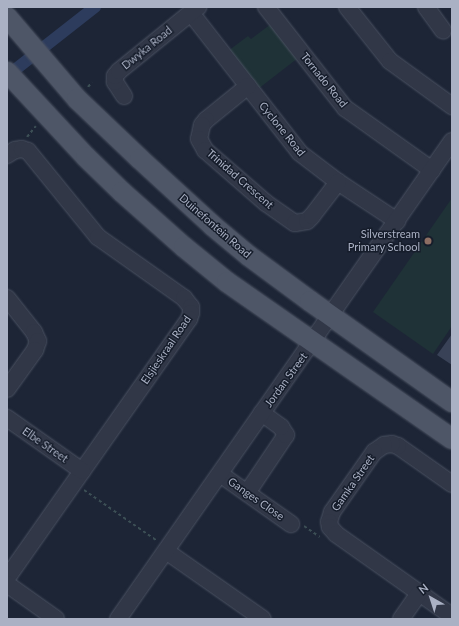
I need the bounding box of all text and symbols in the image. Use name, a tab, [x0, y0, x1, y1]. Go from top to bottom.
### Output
street label: Dwyka Road	[119, 24, 175, 72]
street label: Tornado Road	[298, 50, 350, 110]
street label: Cyclone Road	[256, 99, 308, 159]
street label: Trinidad Crescent	[204, 146, 276, 212]
street label: Duinefontein Road	[176, 191, 254, 261]
place label: Silverstream Primary School	[347, 228, 420, 254]
marker: Silverstream Primary School	[423, 236, 433, 246]
street label: Elsjieskraal Road	[138, 313, 194, 387]
street label: Jordan Street	[262, 350, 310, 410]
street label: Elbe Street	[20, 424, 70, 466]
street label: Gamka Street	[329, 452, 377, 514]
street label: Ganges Close	[225, 475, 287, 523]
north arrow	[411, 578, 451, 618]
text: N	[416, 581, 431, 596]

